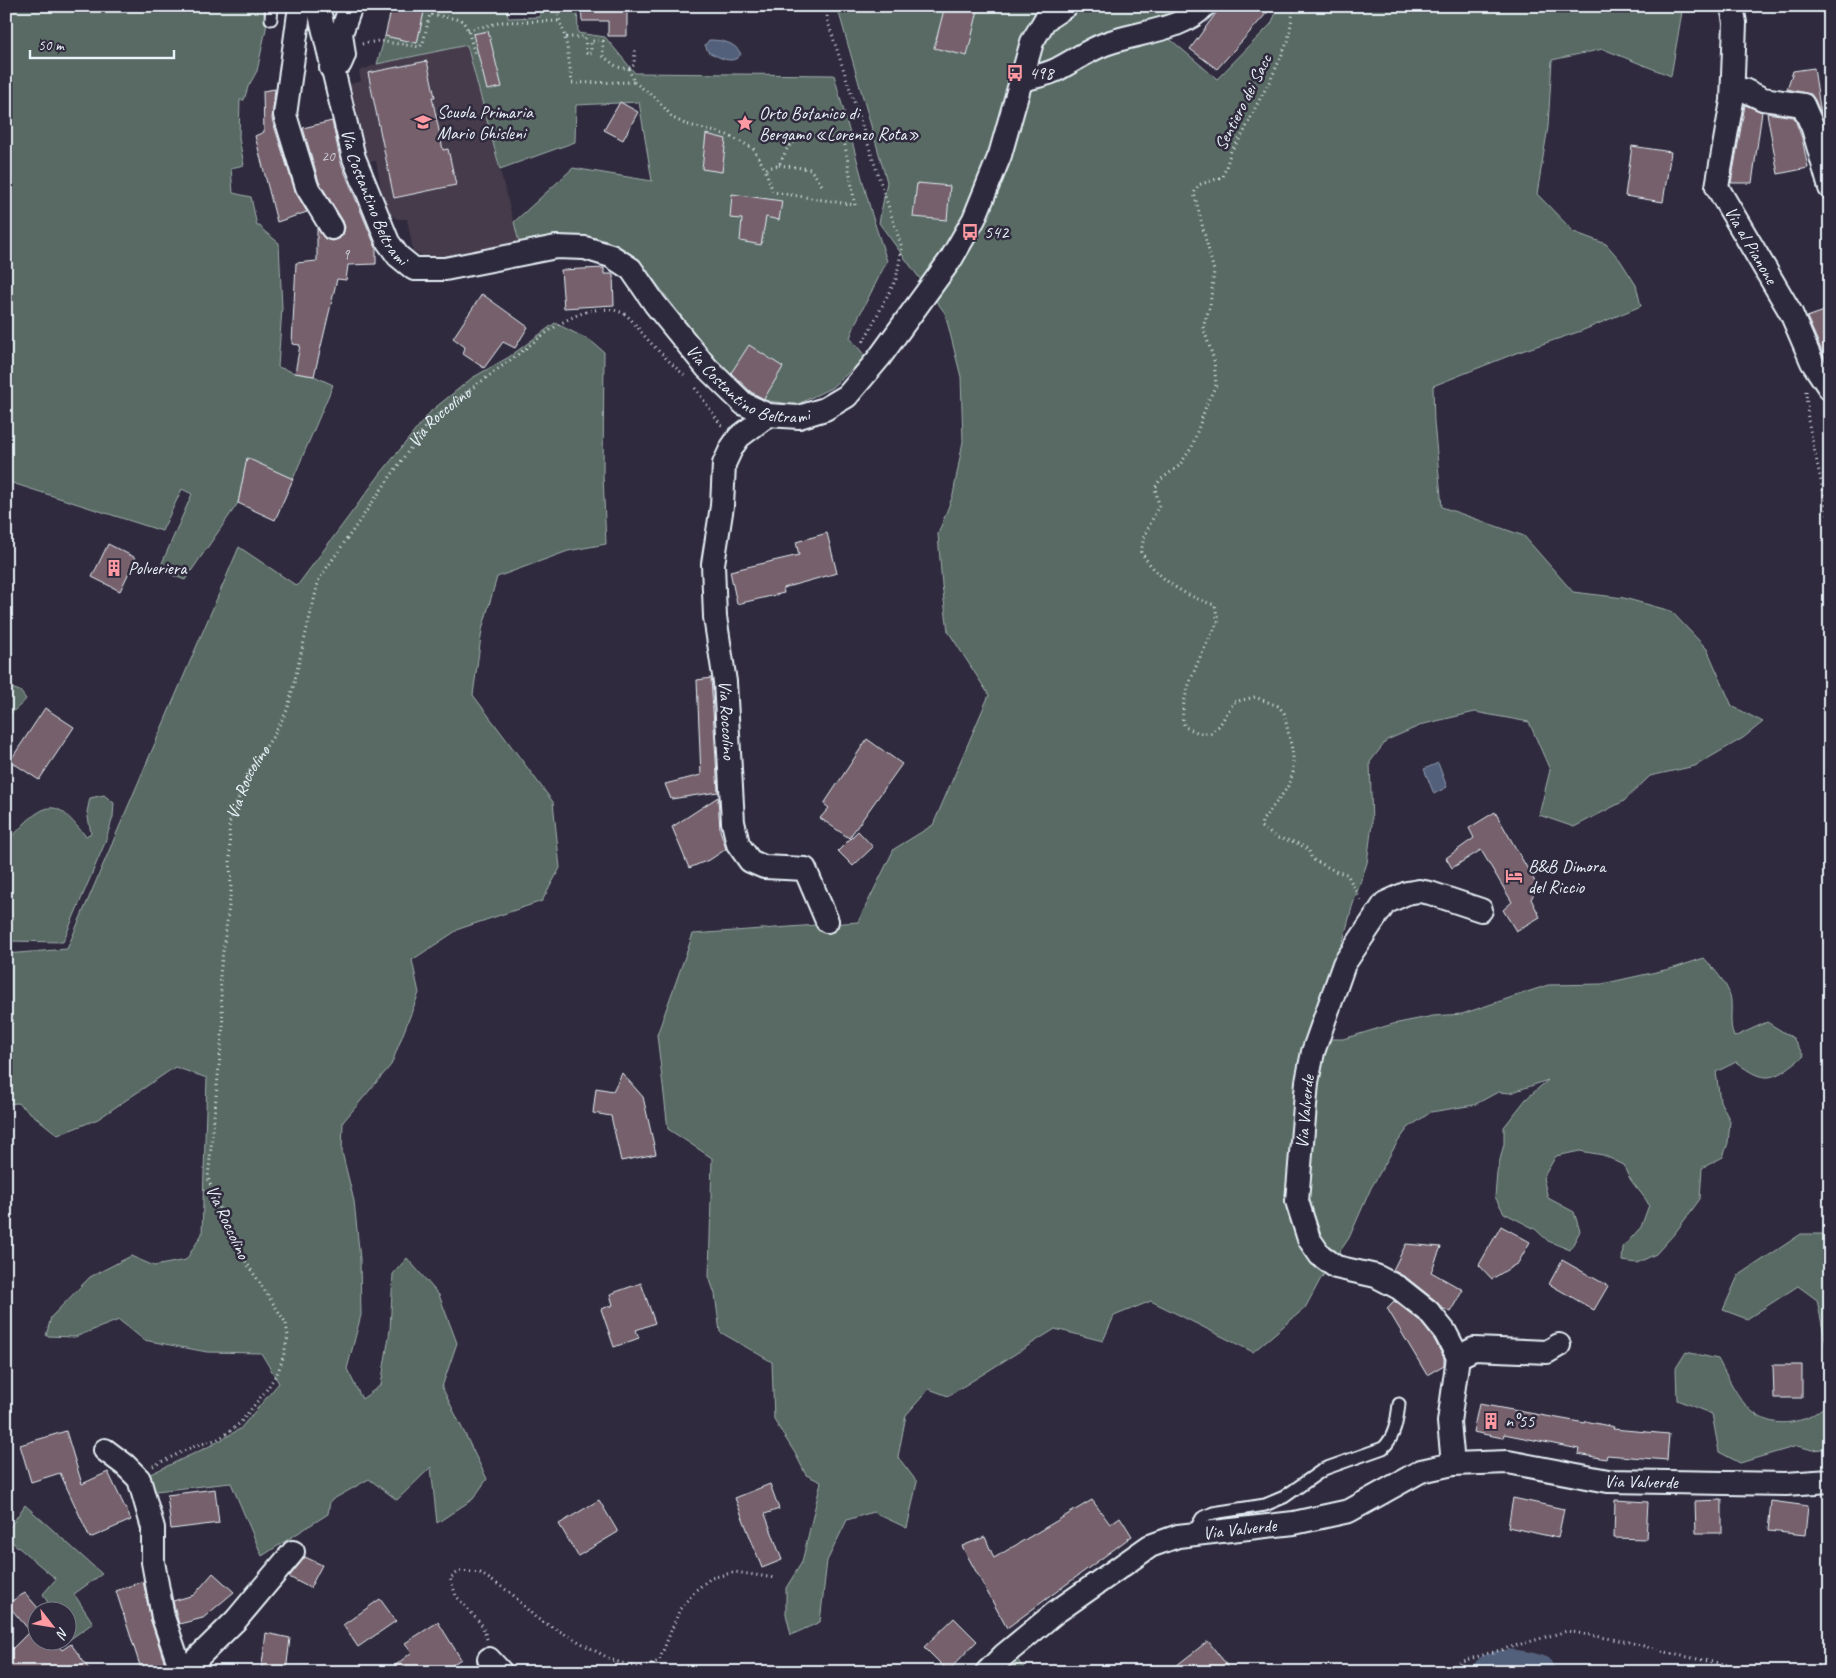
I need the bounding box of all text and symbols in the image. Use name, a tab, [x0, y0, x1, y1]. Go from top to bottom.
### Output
scale bar	[30, 28, 174, 60]
text: 50 m	[38, 36, 65, 55]
street label: Sentiero dei Sacc	[1209, 49, 1277, 154]
place label: 498	[1029, 62, 1055, 84]
bus stop icon: 498	[1005, 63, 1025, 83]
place label: Scuola Primaria Mario Ghisleni	[437, 101, 534, 144]
place label: Orto Botanico di Bergamo «Lorenzo Rota»	[759, 102, 920, 145]
school or university icon: Scuola Primaria Mario Ghisleni	[413, 112, 433, 132]
place icon: Orto Botanico di Bergamo «Lorenzo Rota»	[735, 113, 755, 133]
street label: Via Costantino Beltrami	[337, 127, 414, 272]
house number: 20	[321, 147, 336, 166]
street label: Via al Pianone	[1720, 202, 1783, 289]
place label: 542	[984, 221, 1010, 243]
bus stop icon: 542	[960, 222, 980, 242]
house number: 9	[343, 245, 351, 264]
street label: Via Costantino Beltrami	[681, 340, 815, 428]
street label: Via Roccolino	[403, 381, 476, 452]
place label: Polveriera	[128, 557, 188, 579]
building icon: Polveriera	[104, 558, 124, 578]
street label: Via Roccolino	[714, 680, 741, 762]
street label: Via Roccolino	[221, 740, 276, 822]
place label: B&B Dimora del Riccio	[1528, 855, 1607, 898]
hotel icon: B&B Dimora del Riccio	[1504, 866, 1524, 886]
street label: Via Valverde	[1290, 1072, 1319, 1149]
street label: Via Roccolino	[201, 1182, 255, 1264]
place label: n°55	[1505, 1410, 1535, 1432]
building icon: n°55	[1481, 1411, 1501, 1431]
street label: Via Valverde	[1604, 1470, 1679, 1493]
street label: Via Valverde	[1202, 1514, 1278, 1544]
north arrow	[28, 1600, 78, 1650]
text: N	[52, 1624, 72, 1643]

